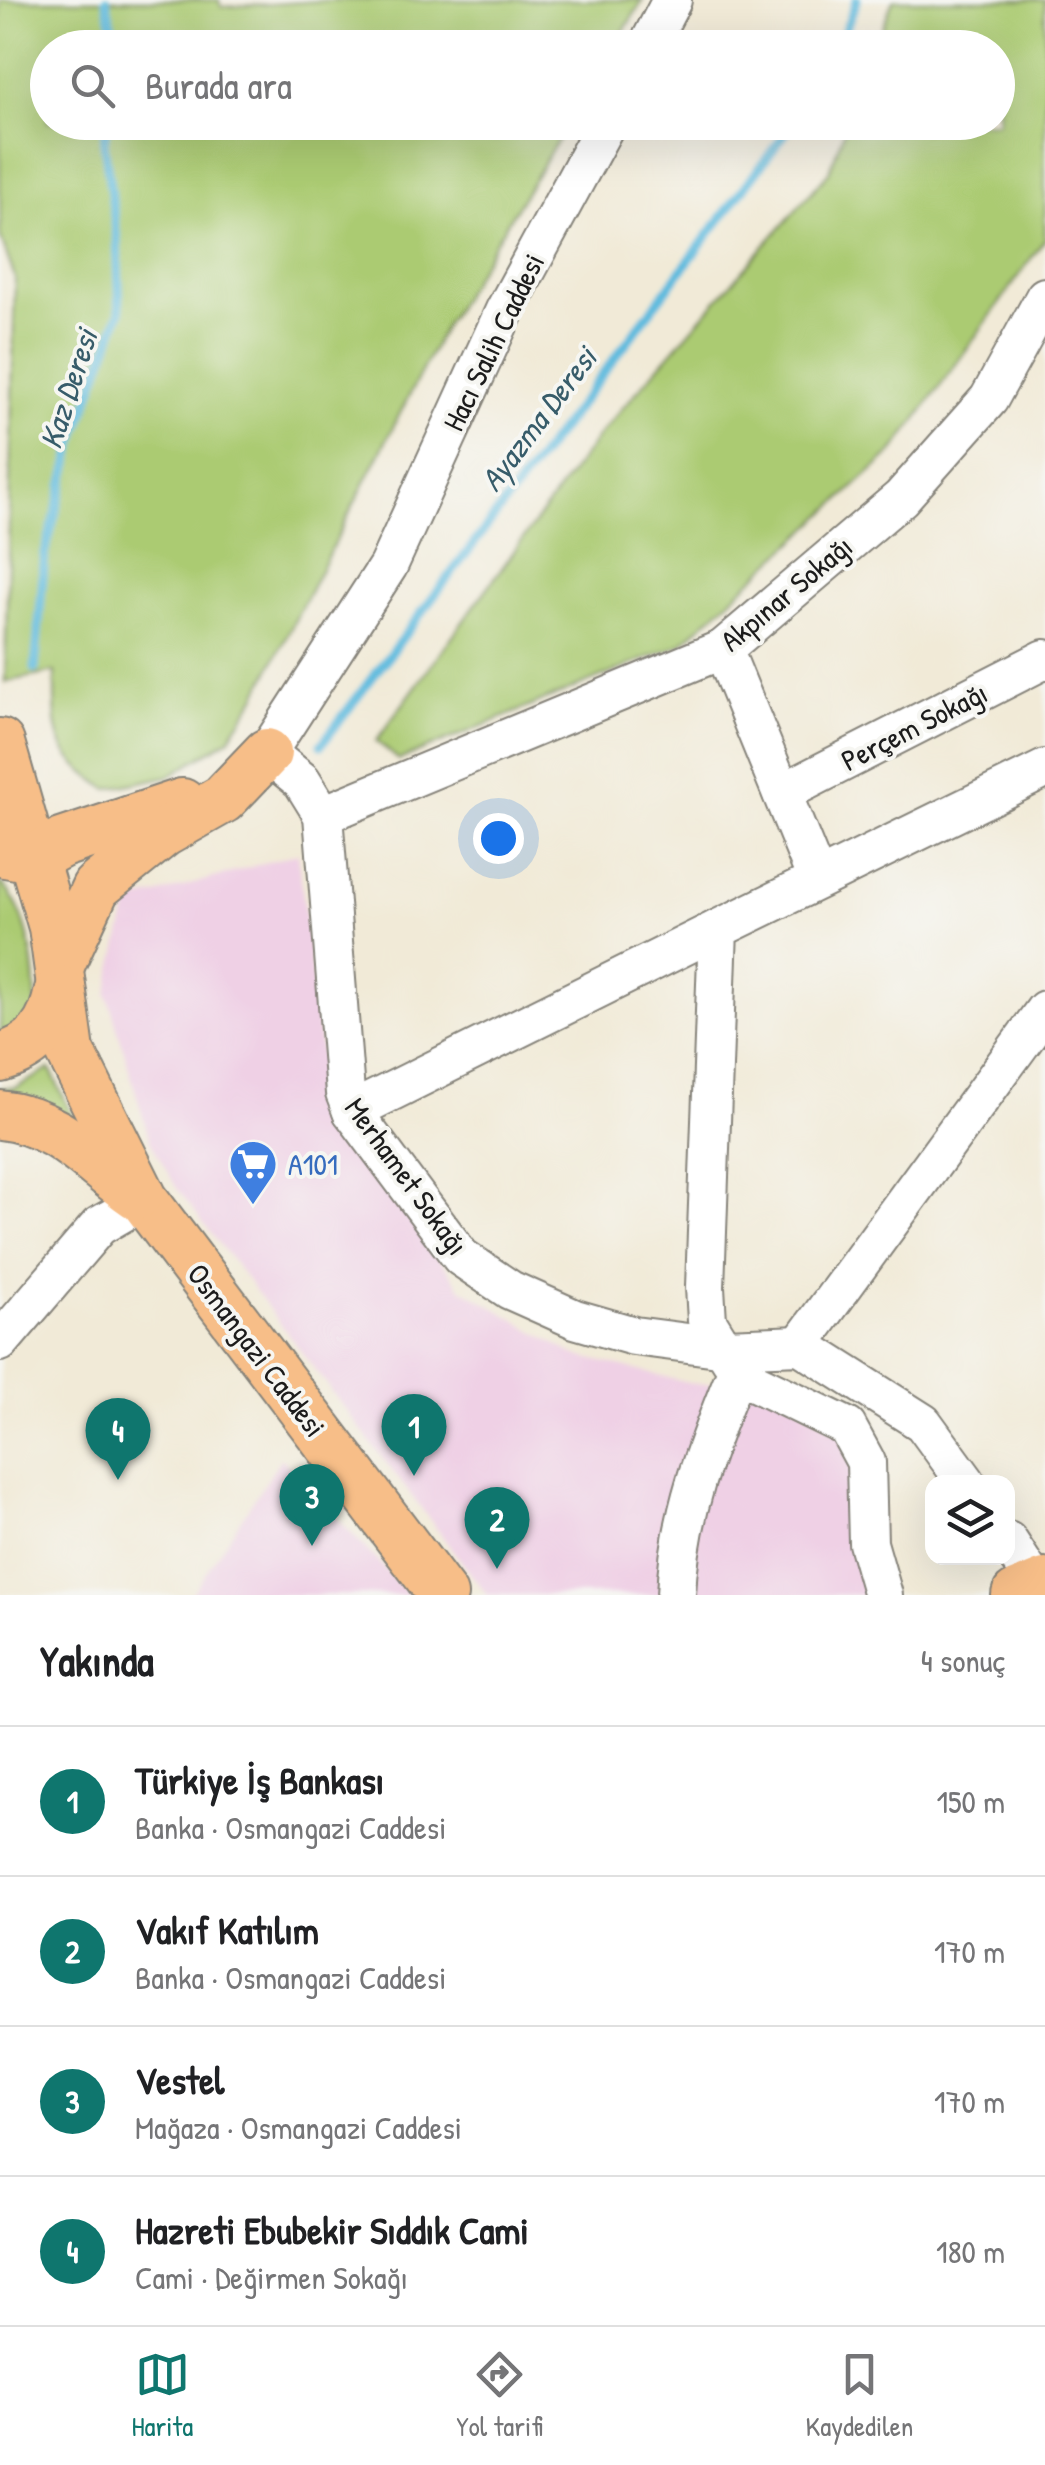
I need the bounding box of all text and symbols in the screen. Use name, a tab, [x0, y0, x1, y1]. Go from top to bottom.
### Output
search box	[30, 30, 1015, 140]
icon: search	[65, 58, 120, 113]
text: Burada ara	[145, 59, 292, 111]
street label: Hacı Salih Caddesi	[433, 247, 553, 437]
water label: Kaz Deresi	[29, 321, 108, 454]
water label: Ayazma Deresi	[470, 336, 608, 500]
street label: Akpınar Sokağı	[712, 526, 860, 660]
street label: Perçem Sokağı	[834, 672, 994, 780]
your location	[473, 813, 524, 864]
street label: Merhamet Sokağı	[336, 1089, 478, 1263]
supermarket icon: A101	[227, 1138, 279, 1206]
place label: A101	[288, 1144, 338, 1184]
street label: Osmangazi Caddesi	[179, 1255, 335, 1445]
pin: 1	[382, 1394, 446, 1476]
pin: 4	[86, 1398, 150, 1480]
pin: 3	[280, 1464, 344, 1546]
map controls	[925, 1475, 1015, 1565]
button: layers	[925, 1475, 1015, 1565]
pin: 2	[464, 1486, 530, 1569]
text: Yakında	[40, 1632, 154, 1689]
text: 4 sonuç	[921, 1639, 1005, 1682]
text: Türkiye İş Bankası	[135, 1754, 384, 1806]
text: 1	[67, 1780, 78, 1823]
text: 150 m	[936, 1780, 1005, 1823]
text: Banka · Osmangazi Caddesi	[135, 1806, 446, 1849]
text: Vakıf Katılım	[135, 1904, 319, 1956]
text: 2	[65, 1930, 80, 1973]
text: 170 m	[934, 1930, 1005, 1973]
text: Banka · Osmangazi Caddesi	[135, 1956, 446, 1999]
text: Vestel	[135, 2054, 224, 2106]
text: 3	[65, 2080, 80, 2123]
text: 170 m	[934, 2080, 1005, 2123]
text: Mağaza · Osmangazi Caddesi	[135, 2106, 462, 2149]
text: Hazreti Ebubekir Sıddık Cami	[135, 2204, 529, 2256]
text: 4	[66, 2230, 79, 2273]
text: 180 m	[936, 2230, 1005, 2273]
text: Cami · Değirmen Sokağı	[135, 2256, 408, 2299]
tab: Harita	[131, 2347, 193, 2445]
tab: Yol tarifi	[456, 2347, 543, 2445]
tab: Kaydedilen	[806, 2347, 914, 2445]

